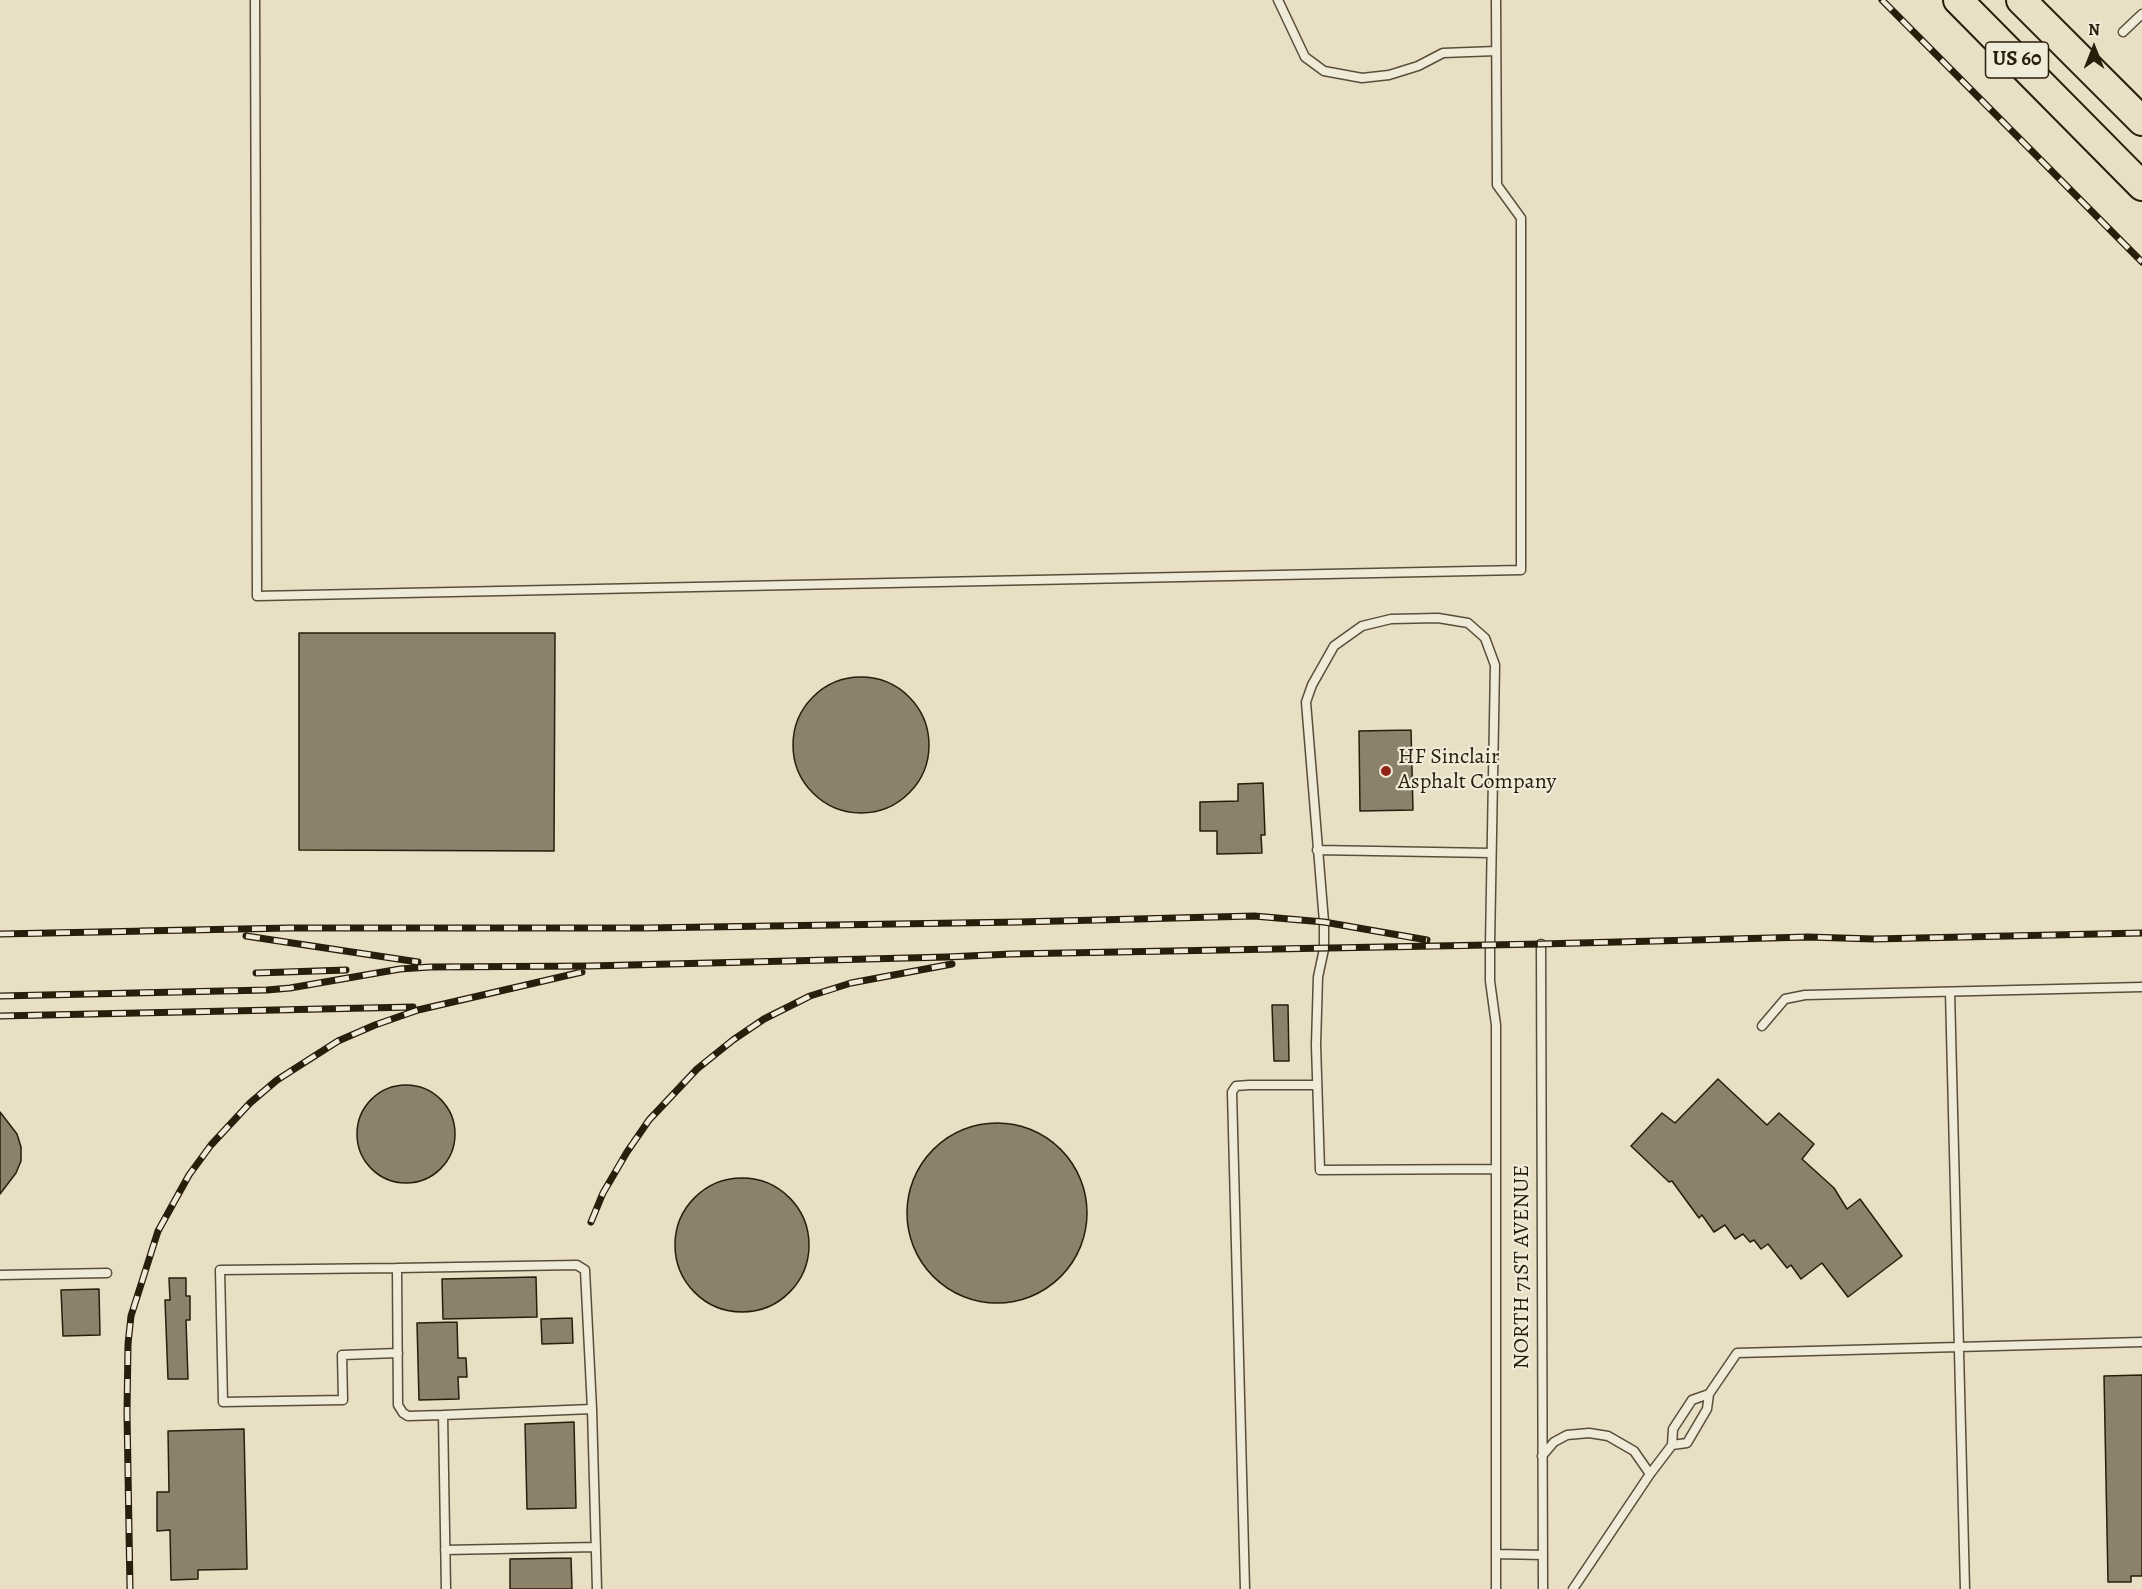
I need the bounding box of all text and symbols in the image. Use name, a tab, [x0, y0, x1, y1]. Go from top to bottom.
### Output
north arrow	[2064, 18, 2124, 78]
text: N	[2088, 19, 2100, 41]
road number: US 60	[1986, 42, 2048, 78]
place label: HF Sinclair Asphalt Company	[1398, 745, 1556, 796]
marker: HF Sinclair Asphalt Company	[1379, 764, 1393, 778]
street label: NORTH 71ST AVENUE	[1510, 1165, 1536, 1369]

